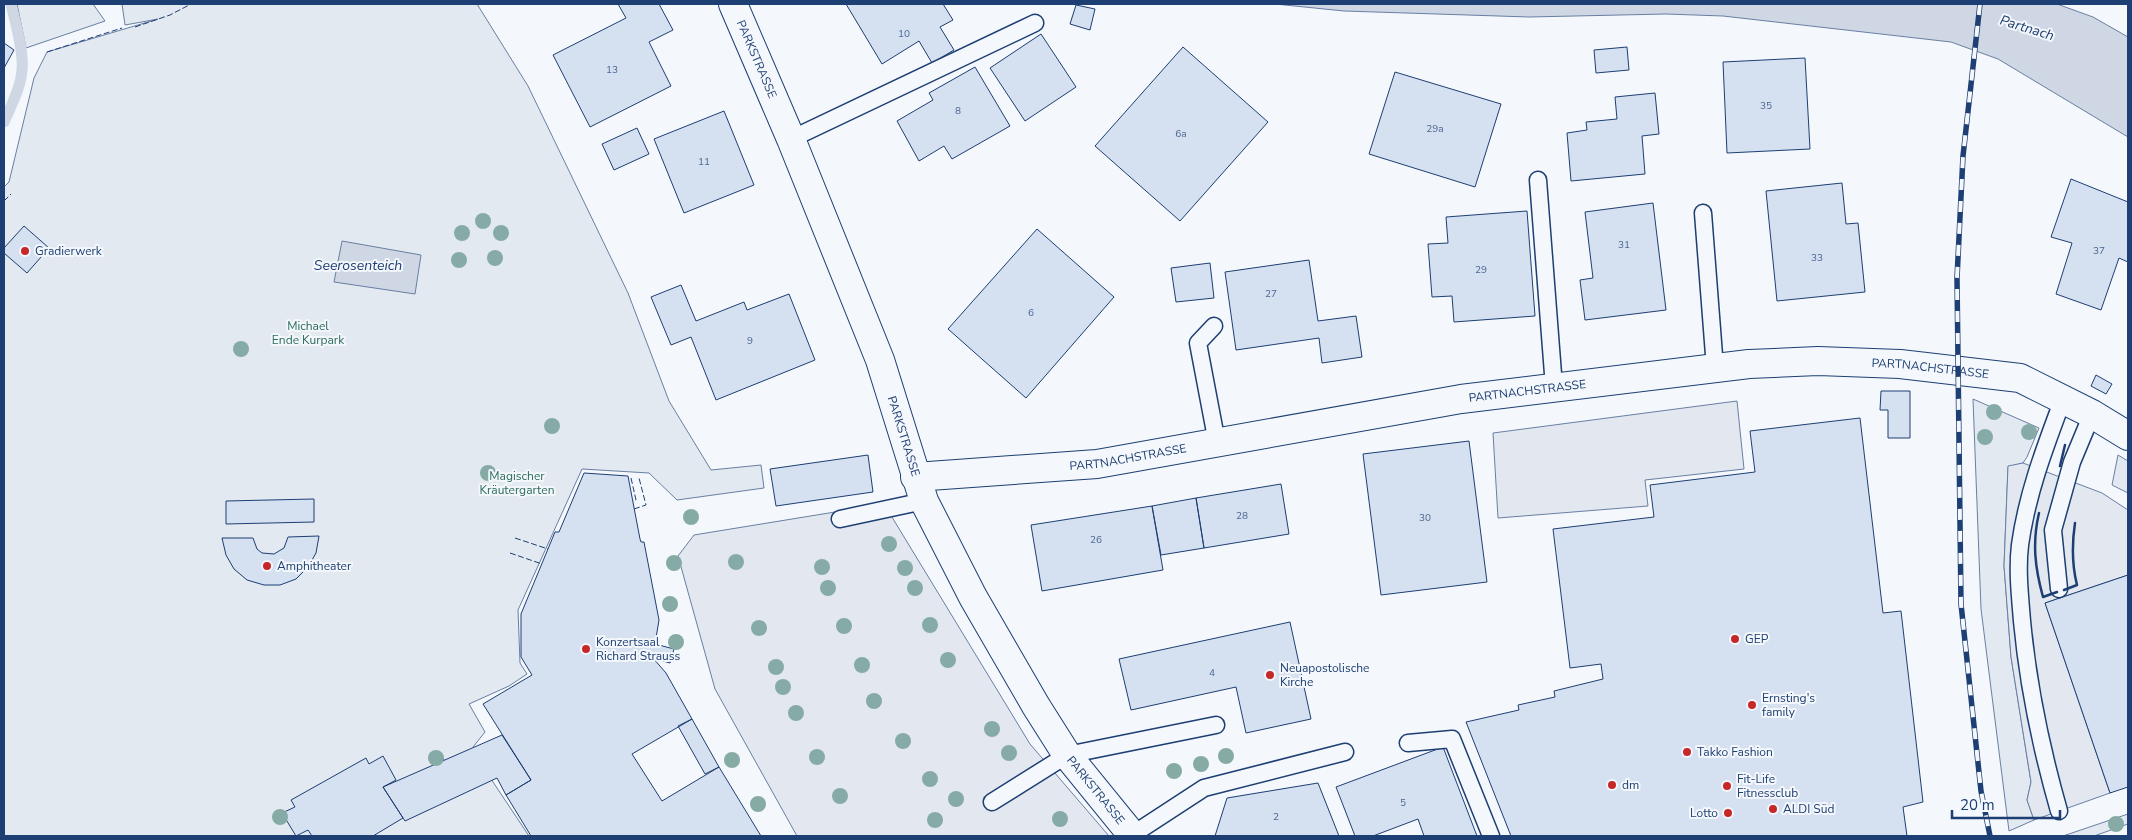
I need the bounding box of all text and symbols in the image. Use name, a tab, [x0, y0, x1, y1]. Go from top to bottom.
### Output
water label: Partnach	[1997, 11, 2057, 45]
street label: PARKSTRASSE	[733, 18, 781, 101]
house number: 10	[898, 27, 910, 41]
house number: 13	[606, 63, 618, 77]
house number: 35	[1760, 99, 1772, 113]
house number: 8	[955, 104, 961, 118]
house number: 29a	[1426, 122, 1444, 136]
house number: 6a	[1175, 127, 1187, 141]
house number: 11	[698, 155, 710, 169]
house number: 31	[1618, 238, 1630, 252]
place label: Gradierwerk	[35, 243, 103, 259]
house number: 37	[2093, 244, 2105, 258]
marker: Gradierwerk	[19, 245, 31, 257]
house number: 33	[1811, 251, 1823, 265]
water label: Seerosenteich	[314, 256, 402, 275]
house number: 29	[1475, 263, 1487, 277]
house number: 27	[1265, 287, 1277, 301]
house number: 6	[1028, 306, 1034, 320]
park label: Michael Ende Kurpark	[272, 318, 345, 348]
house number: 9	[747, 334, 753, 348]
street label: PARTNACHSTRASSE	[1871, 355, 1990, 382]
street label: PARTNACHSTRASSE	[1468, 376, 1587, 406]
street label: PARKSTRASSE	[884, 394, 924, 478]
street label: PARTNACHSTRASSE	[1069, 440, 1188, 474]
park label: Magischer Kräutergarten	[480, 468, 554, 498]
house number: 28	[1236, 509, 1248, 523]
house number: 30	[1419, 511, 1431, 525]
house number: 26	[1090, 533, 1102, 547]
place label: Amphitheater	[277, 558, 352, 574]
marker: Amphitheater	[261, 560, 273, 572]
place label: GEP	[1745, 631, 1769, 647]
marker: GEP	[1729, 633, 1741, 645]
place label: Konzertsaal Richard Strauss	[596, 634, 681, 664]
marker: Konzertsaal Richard Strauss	[580, 643, 592, 655]
place label: Neuapostolische Kirche	[1280, 660, 1369, 690]
house number: 4	[1209, 666, 1215, 680]
marker: Neuapostolische Kirche	[1264, 669, 1276, 681]
place label: Ernsting's family	[1762, 690, 1815, 720]
marker: Ernsting's family	[1746, 699, 1758, 711]
place label: Takko Fashion	[1697, 744, 1773, 760]
marker: Takko Fashion	[1681, 746, 1693, 758]
street label: PARKSTRASSE	[1063, 753, 1128, 828]
place label: Fit-Life Fitnessclub	[1737, 771, 1798, 801]
place label: dm	[1622, 777, 1639, 793]
marker: dm	[1606, 779, 1618, 791]
marker: Fit-Life Fitnessclub	[1721, 780, 1733, 792]
scale bar	[1952, 788, 2060, 820]
text: 20 m	[1960, 795, 1995, 815]
house number: 5	[1400, 796, 1406, 810]
place label: ALDI Süd	[1783, 801, 1834, 817]
marker: ALDI Süd	[1767, 803, 1779, 815]
place label: Lotto	[1690, 805, 1718, 821]
marker: Lotto	[1722, 807, 1734, 819]
house number: 2	[1273, 810, 1279, 824]

